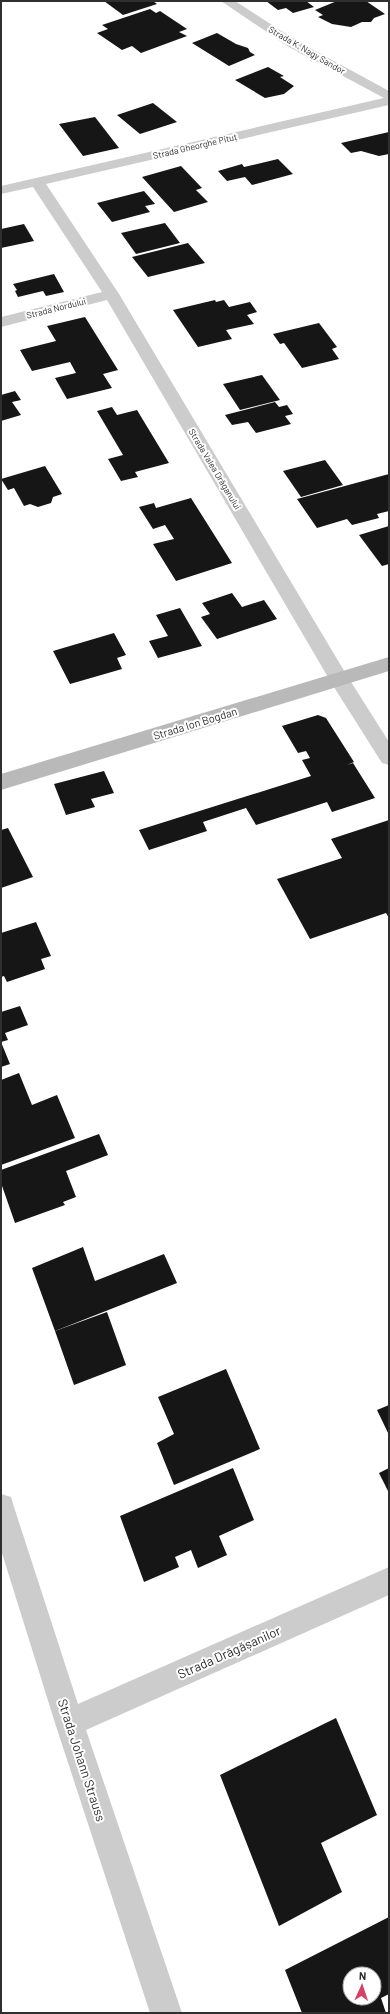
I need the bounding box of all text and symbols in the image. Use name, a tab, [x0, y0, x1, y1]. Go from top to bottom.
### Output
street label: Strada K. Nagy Sandor	[267, 24, 348, 77]
street label: Strada Gheorghe Pituț	[152, 131, 238, 161]
street label: Strada Nordului	[25, 295, 87, 321]
street label: Strada Valea Drăganului	[187, 427, 243, 511]
street label: Strada Ion Bogdan	[151, 704, 239, 742]
street label: Strada Drăgășanilor	[175, 1622, 283, 1682]
street label: Strada Johann Strauss	[55, 1697, 109, 1823]
north arrow	[342, 1966, 382, 2006]
text: N	[359, 1969, 367, 1982]

